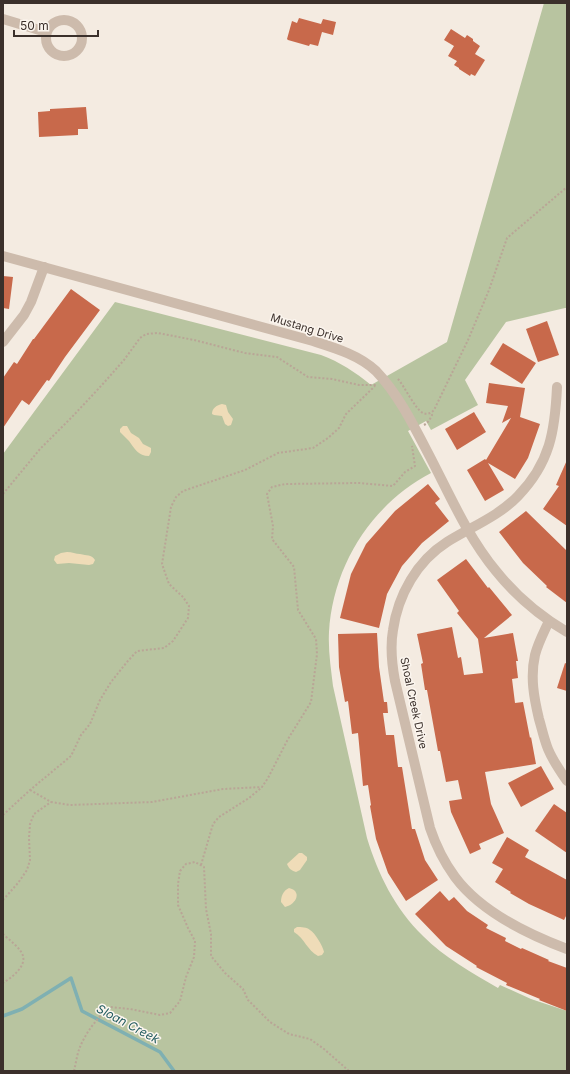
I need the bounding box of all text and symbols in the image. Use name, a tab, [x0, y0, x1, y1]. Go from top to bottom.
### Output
scale bar	[14, 12, 98, 38]
text: 50 m	[20, 18, 49, 33]
street label: Mustang Drive	[269, 310, 345, 346]
street label: Shoal Creek Drive	[397, 656, 431, 750]
water label: Sloan Creek	[94, 1001, 163, 1047]

